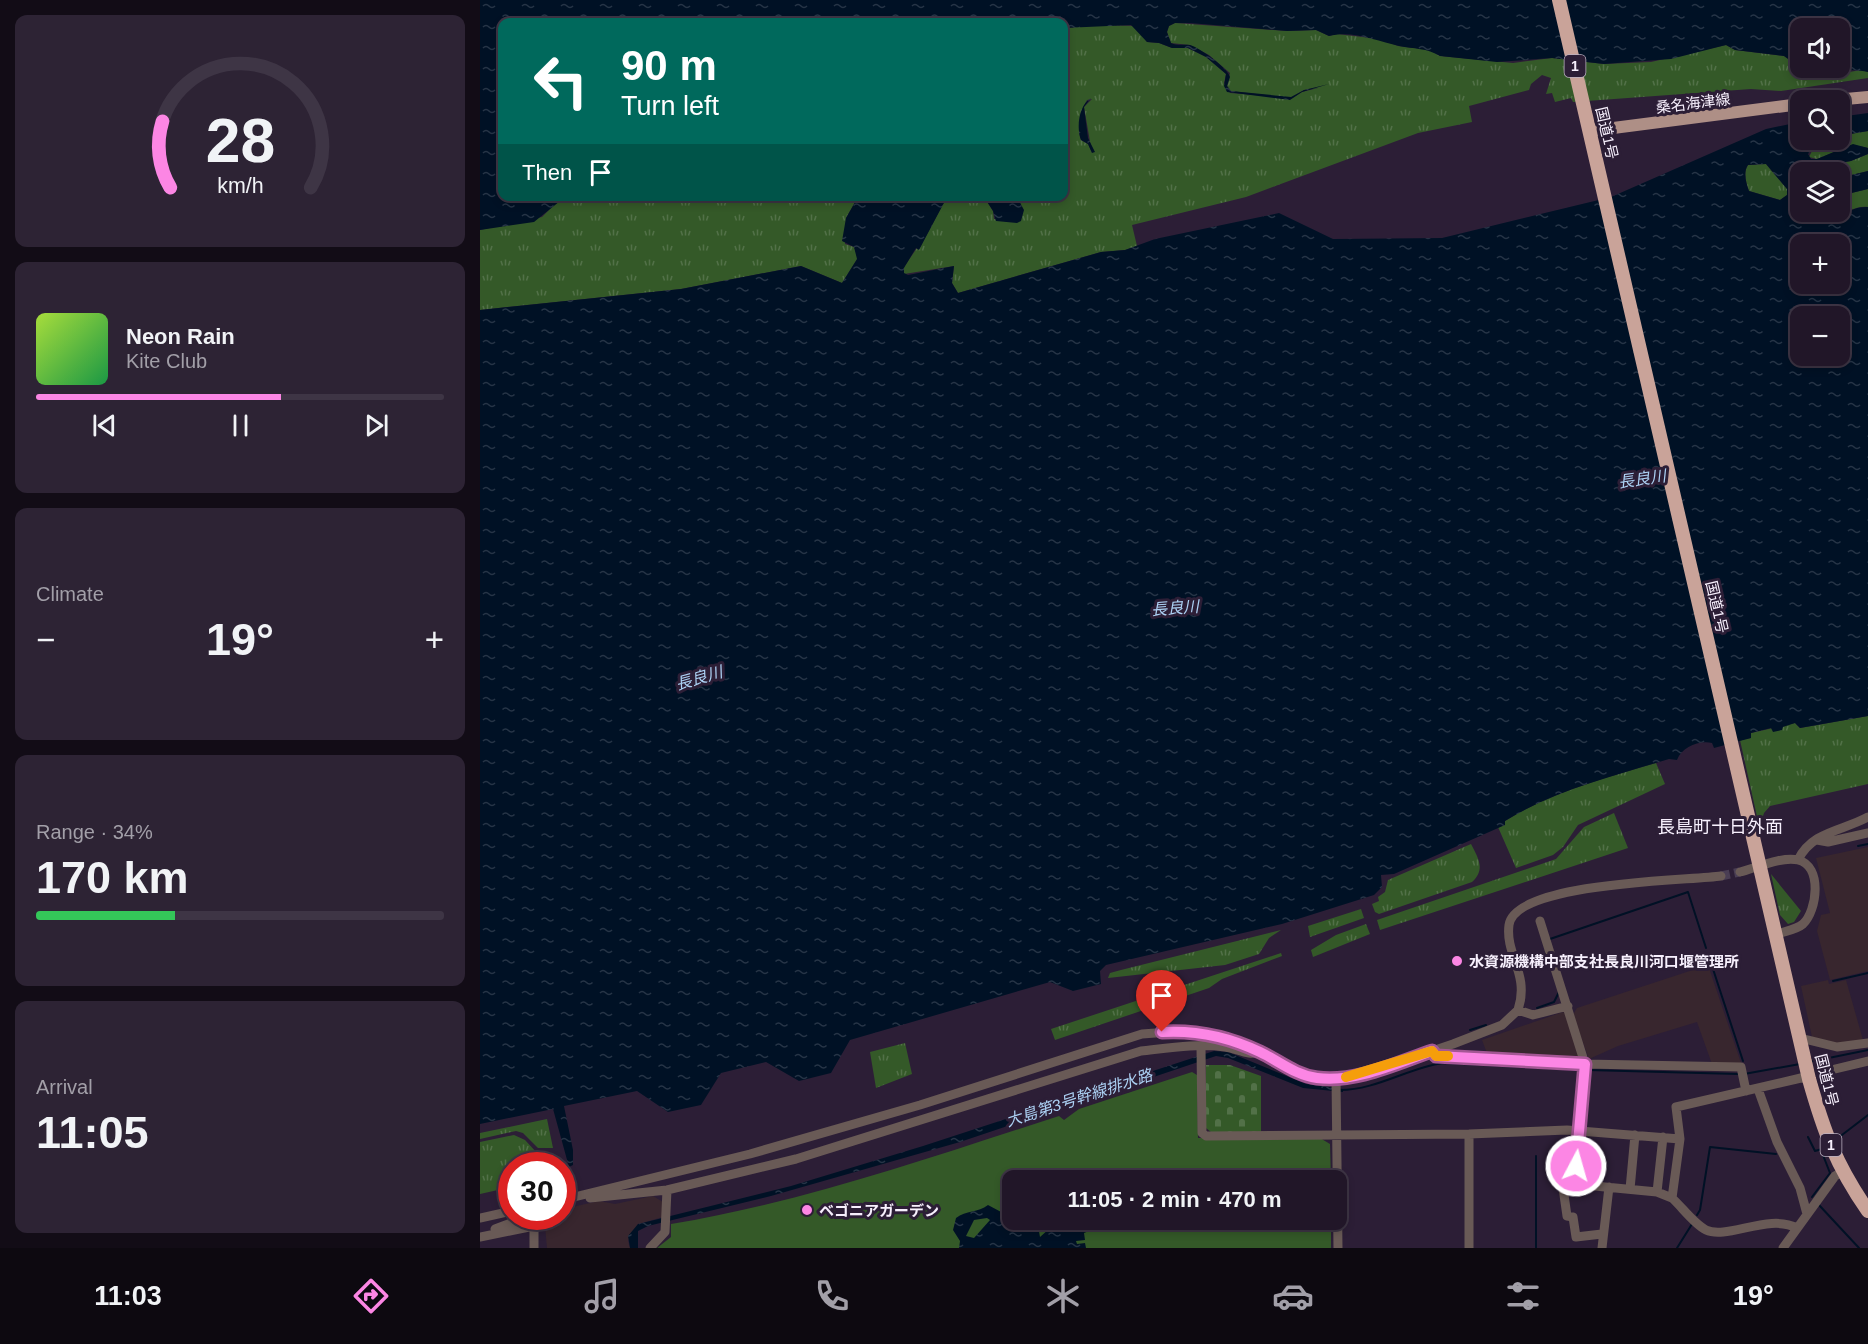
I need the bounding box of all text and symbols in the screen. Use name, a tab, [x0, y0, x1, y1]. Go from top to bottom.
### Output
map controls	[1790, 18, 1850, 366]
button: sound	[1790, 18, 1850, 78]
icon: left	[522, 42, 600, 120]
text: 90 m	[621, 42, 717, 89]
road number: 1	[1564, 55, 1586, 77]
street label: 桑名海津線	[1655, 90, 1731, 116]
button: search	[1790, 90, 1850, 150]
text: Turn left	[621, 91, 719, 121]
street label: 国道1号	[1593, 105, 1621, 161]
text: 28	[205, 106, 275, 175]
icon: arrive	[584, 156, 617, 189]
text: Then	[522, 160, 572, 185]
button: layers	[1790, 162, 1850, 222]
text: km/h	[217, 174, 263, 198]
button: +	[1790, 234, 1850, 294]
button: −	[1790, 306, 1850, 366]
text: Neon Rain	[126, 324, 235, 349]
text: Kite Club	[126, 350, 207, 372]
icon: previous	[88, 409, 121, 442]
icon: pause	[224, 409, 257, 442]
icon: next	[360, 409, 393, 442]
water label: 長良川	[1617, 467, 1669, 491]
street label: 国道1号	[1703, 579, 1731, 635]
text: Climate	[36, 583, 104, 605]
water label: 長良川	[1150, 598, 1202, 618]
text: 19°	[206, 614, 274, 665]
text: −	[36, 621, 55, 658]
text: +	[425, 621, 444, 658]
water label: 長良川	[674, 663, 726, 693]
district label: 長島町十日外面	[1657, 817, 1783, 837]
text: Range · 34%	[36, 821, 153, 843]
text: 170 km	[36, 852, 189, 903]
place label: 水資源機構中部支社長良川河口堰管理所	[1469, 953, 1739, 970]
marker: 水資源機構中部支社長良川河口堰管理所	[1450, 954, 1464, 968]
pin	[1136, 970, 1187, 1032]
icon: arrive	[1145, 979, 1178, 1012]
street label: 国道1号	[1812, 1052, 1842, 1108]
water label: 大島第3号幹線排水路	[1004, 1066, 1156, 1130]
text: Arrival	[36, 1076, 93, 1098]
text: 11:05	[36, 1107, 149, 1158]
position arrow	[1544, 1134, 1608, 1198]
road number: 1	[1820, 1134, 1842, 1156]
speed limit sign: 30	[498, 1152, 576, 1230]
text: 11:05 · 2 min · 470 m	[1068, 1187, 1282, 1212]
place label: ベゴニアガーデン	[819, 1202, 939, 1219]
marker: ベゴニアガーデン	[800, 1203, 814, 1217]
icon: directions	[350, 1275, 392, 1317]
icon: music	[581, 1275, 623, 1317]
icon: phone	[811, 1275, 853, 1317]
icon: climate	[1042, 1275, 1084, 1317]
icon: car	[1272, 1275, 1314, 1317]
icon: filters	[1502, 1275, 1544, 1317]
text: 11:03	[94, 1281, 162, 1311]
text: 19°	[1733, 1281, 1774, 1311]

